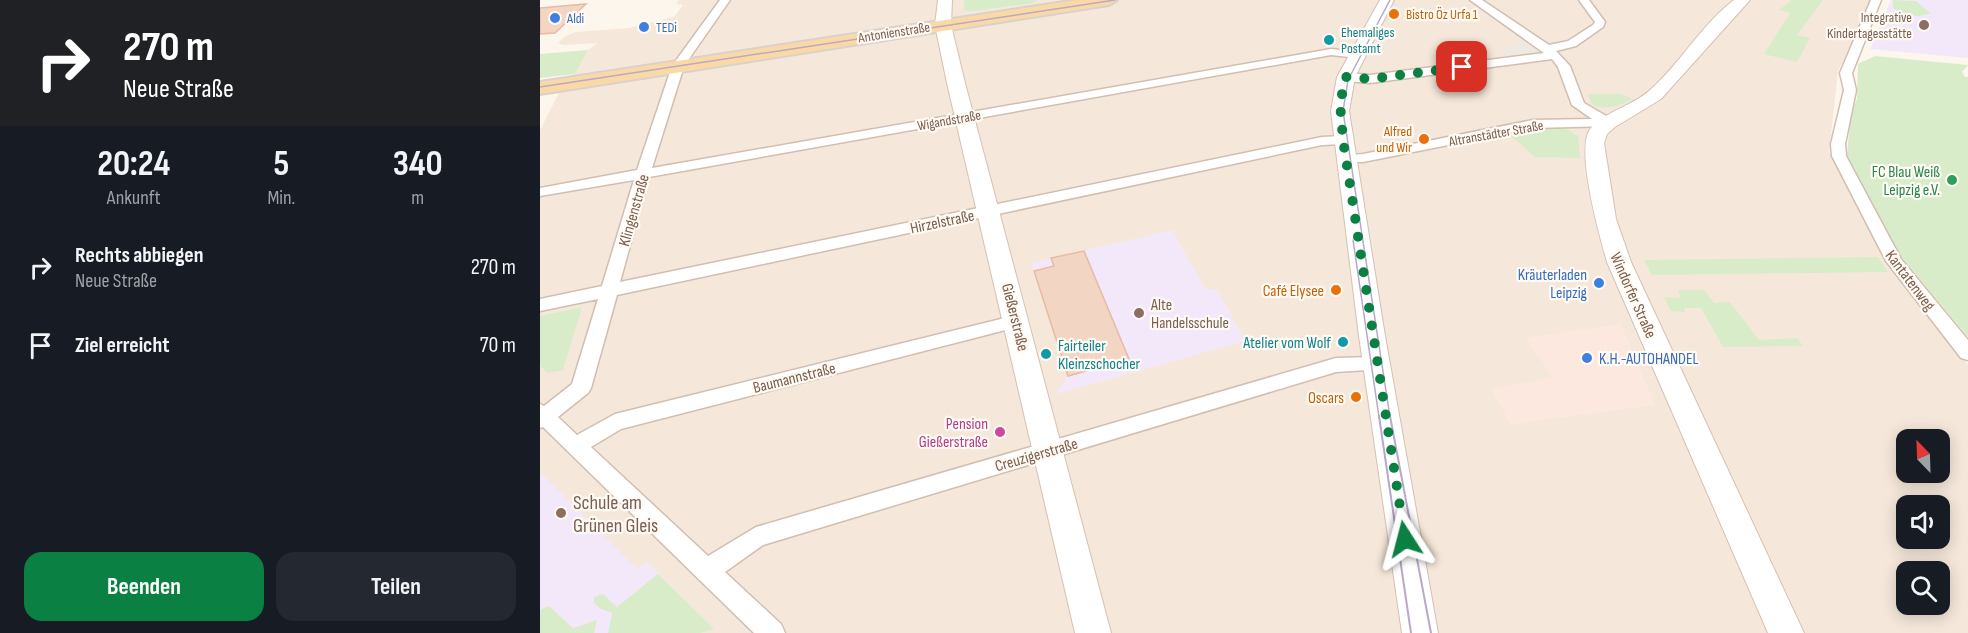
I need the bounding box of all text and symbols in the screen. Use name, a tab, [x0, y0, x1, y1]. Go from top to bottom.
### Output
place label: Bistro Öz Urfa 1	[1406, 6, 1478, 23]
marker: Bistro Öz Urfa 1	[1387, 7, 1401, 21]
place label: Integrative Kindertagesstätte	[1827, 9, 1912, 42]
place label: Aldi	[566, 10, 584, 27]
marker: Aldi	[548, 11, 562, 25]
street label: Antonienstraße	[856, 18, 931, 47]
marker: Integrative Kindertagesstätte	[1917, 18, 1931, 32]
place label: TEDi	[656, 19, 677, 36]
marker: TEDi	[637, 20, 651, 34]
text: 270 m	[123, 22, 214, 73]
icon: right	[24, 24, 102, 102]
place label: Ehemaliges Postamt	[1341, 24, 1394, 57]
marker: Ehemaliges Postamt	[1322, 33, 1336, 47]
pin	[1436, 41, 1487, 92]
icon: arrive	[1445, 50, 1478, 83]
text: Neue Straße	[123, 73, 234, 105]
street label: Wigandstraße	[916, 107, 982, 134]
street label: Altranstädter Straße	[1447, 117, 1545, 150]
place label: Alfred und Wir	[1376, 123, 1412, 156]
marker: Alfred und Wir	[1417, 132, 1431, 146]
text: 20:24	[97, 143, 170, 186]
text: 5	[273, 143, 289, 186]
text: 340	[393, 143, 443, 186]
place label: FC Blau Weiß Leipzig e.V.	[1872, 163, 1940, 200]
street label: Klingenstraße	[615, 172, 654, 249]
marker: FC Blau Weiß Leipzig e.V.	[1945, 173, 1959, 187]
text: Ankunft	[107, 186, 161, 210]
text: Min.	[267, 186, 295, 210]
text: m	[411, 186, 424, 210]
street label: Hirzelstraße	[909, 206, 976, 239]
text: Rechts abbiegen	[75, 242, 204, 269]
street label: Kantatenweg	[1881, 247, 1939, 315]
street label: Windorfer Straße	[1605, 250, 1660, 341]
icon: right	[24, 251, 57, 284]
text: 270 m	[471, 254, 516, 281]
place label: Kräuterladen Leipzig	[1518, 266, 1587, 303]
text: Neue Straße	[75, 269, 157, 293]
marker: Kräuterladen Leipzig	[1592, 276, 1606, 290]
street label: Gießerstraße	[997, 281, 1032, 353]
place label: Café Elysee	[1263, 282, 1324, 301]
marker: Café Elysee	[1329, 283, 1343, 297]
place label: Alte Handelsschule	[1150, 296, 1229, 333]
marker: Alte Handelsschule	[1132, 306, 1146, 320]
icon: arrive	[24, 329, 57, 362]
text: Ziel erreicht	[75, 332, 170, 359]
text: 70 m	[480, 332, 516, 359]
place label: Atelier vom Wolf	[1242, 334, 1331, 353]
marker: Atelier vom Wolf	[1336, 335, 1350, 349]
place label: Fairteiler Kleinzschocher	[1058, 337, 1141, 374]
marker: Fairteiler Kleinzschocher	[1039, 347, 1053, 361]
place label: K.H.-AUTOHANDEL	[1599, 350, 1699, 369]
marker: K.H.-AUTOHANDEL	[1580, 351, 1594, 365]
street label: Baumannstraße	[751, 359, 838, 398]
place label: Oscars	[1308, 389, 1344, 408]
marker: Oscars	[1349, 390, 1363, 404]
place label: Pension Gießerstraße	[919, 415, 988, 452]
marker: Pension Gießerstraße	[993, 425, 1007, 439]
north arrow	[1896, 429, 1950, 483]
map controls	[1896, 429, 1950, 615]
street label: Creuzigerstraße	[993, 435, 1080, 476]
place label: Schule am Grünen Gleis	[573, 491, 658, 538]
button: sound	[1896, 495, 1950, 549]
marker: Schule am Grünen Gleis	[554, 506, 568, 520]
position arrow	[1373, 507, 1437, 571]
button: Beenden	[24, 552, 264, 621]
button: Teilen	[276, 552, 516, 621]
button: search	[1896, 561, 1950, 615]

